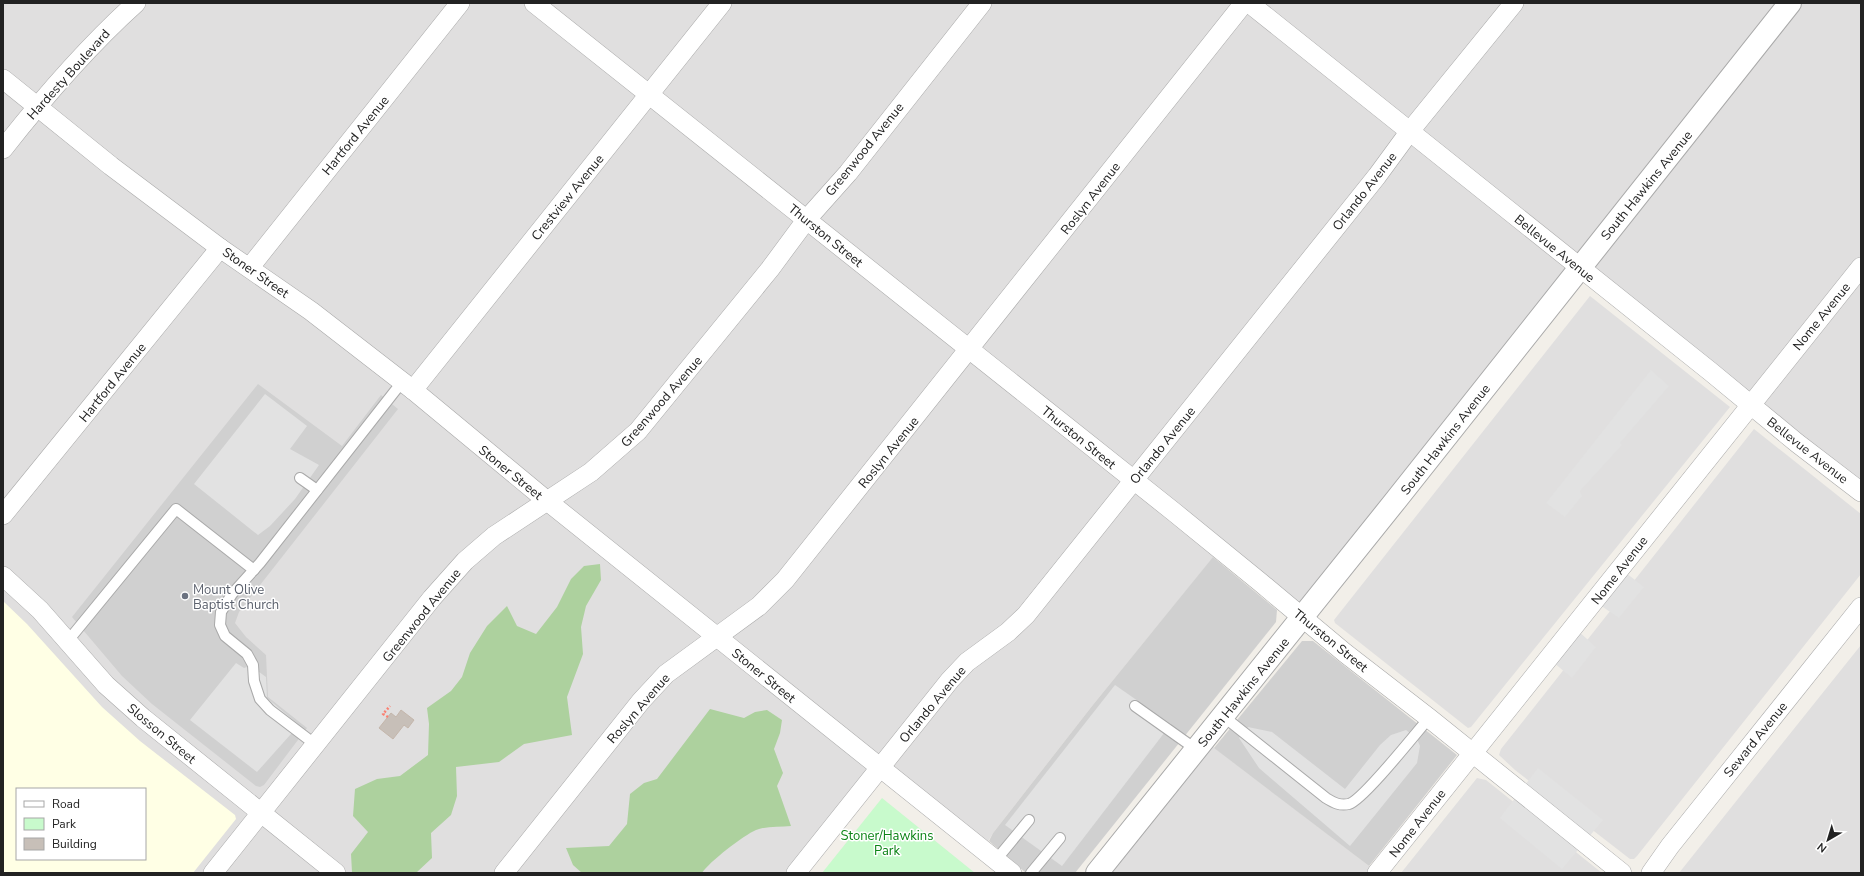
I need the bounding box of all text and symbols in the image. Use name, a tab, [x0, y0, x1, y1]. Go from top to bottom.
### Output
street label: Hardesty Boulevard	[23, 25, 114, 124]
street label: Hartford Avenue	[318, 92, 393, 179]
street label: Greenwood Avenue	[821, 99, 908, 200]
street label: South Hawkins Avenue	[1597, 127, 1697, 244]
street label: Orlando Avenue	[1328, 149, 1401, 235]
street label: Crestview Avenue	[527, 151, 608, 245]
street label: Roslyn Avenue	[1057, 159, 1125, 239]
street label: Thurston Street	[784, 200, 867, 272]
street label: Bellevue Avenue	[1510, 211, 1598, 287]
street label: Stoner Street	[219, 243, 293, 303]
street label: Nome Avenue	[1789, 279, 1855, 354]
street label: Hartford Avenue	[75, 339, 150, 426]
street label: Greenwood Avenue	[617, 352, 707, 451]
street label: South Hawkins Avenue	[1397, 380, 1495, 499]
street label: Thurston Street	[1037, 402, 1120, 474]
street label: Orlando Avenue	[1126, 403, 1200, 488]
street label: Roslyn Avenue	[854, 413, 923, 492]
street label: Bellevue Avenue	[1763, 413, 1852, 488]
street label: Stoner Street	[475, 441, 546, 504]
street label: Nome Avenue	[1587, 533, 1652, 609]
street label: Greenwood Avenue	[378, 565, 465, 666]
place label: Mount Olive Baptist Church	[193, 581, 279, 614]
marker: Mount Olive Baptist Church	[180, 591, 190, 601]
street label: Thurston Street	[1289, 605, 1372, 677]
street label: South Hawkins Avenue	[1194, 634, 1294, 751]
street label: Stoner Street	[728, 644, 799, 707]
street label: Orlando Avenue	[895, 662, 970, 747]
street label: Roslyn Avenue	[603, 670, 674, 748]
street label: Seward Avenue	[1720, 698, 1792, 781]
street label: Slosson Street	[123, 700, 200, 768]
street label: Nome Avenue	[1385, 786, 1450, 862]
legend	[16, 788, 146, 860]
text: Road	[52, 796, 80, 812]
text: Park	[52, 816, 77, 832]
north arrow	[1808, 820, 1848, 860]
park label: Stoner/Hawkins Park	[841, 827, 933, 860]
text: Building	[52, 836, 97, 852]
text: N	[1814, 839, 1830, 856]

